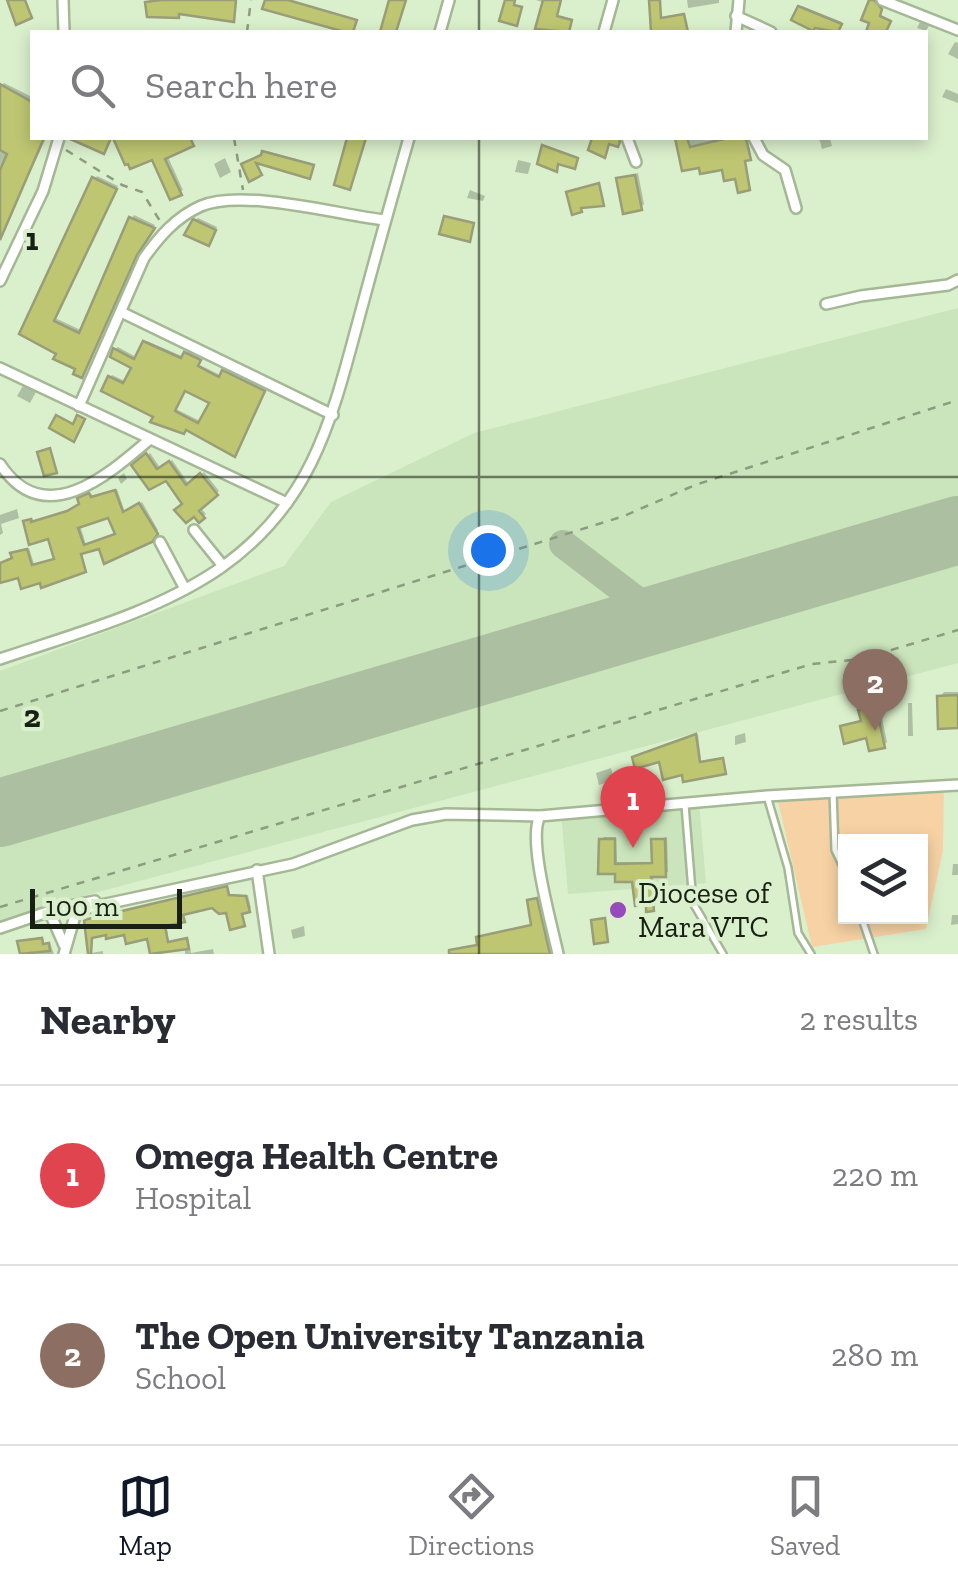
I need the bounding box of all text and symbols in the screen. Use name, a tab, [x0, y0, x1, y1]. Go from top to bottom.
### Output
search box	[30, 30, 928, 140]
icon: search	[65, 58, 120, 113]
text: Search here	[145, 62, 337, 108]
text: 1	[26, 220, 39, 258]
your location	[463, 525, 514, 576]
pin: 2	[842, 648, 908, 731]
text: 2	[23, 697, 41, 735]
pin: 1	[600, 766, 666, 848]
map controls	[838, 834, 928, 924]
button: layers	[838, 834, 928, 924]
place label: Diocese of Mara VTC	[638, 875, 772, 945]
scale bar	[30, 884, 182, 928]
text: 100 m	[45, 890, 119, 923]
marker: Diocese of Mara VTC	[607, 899, 629, 921]
text: Nearby	[40, 994, 176, 1045]
text: 2 results	[799, 1000, 918, 1038]
text: Omega Health Centre	[135, 1133, 498, 1179]
text: 1	[66, 1156, 79, 1194]
text: 220 m	[832, 1156, 918, 1194]
text: Hospital	[135, 1179, 251, 1217]
text: The Open University Tanzania	[135, 1313, 645, 1359]
text: 2	[64, 1336, 81, 1374]
text: 280 m	[831, 1336, 918, 1374]
text: School	[135, 1359, 226, 1397]
tab: Map	[118, 1469, 173, 1562]
tab: Directions	[408, 1469, 535, 1562]
tab: Saved	[770, 1469, 840, 1562]

